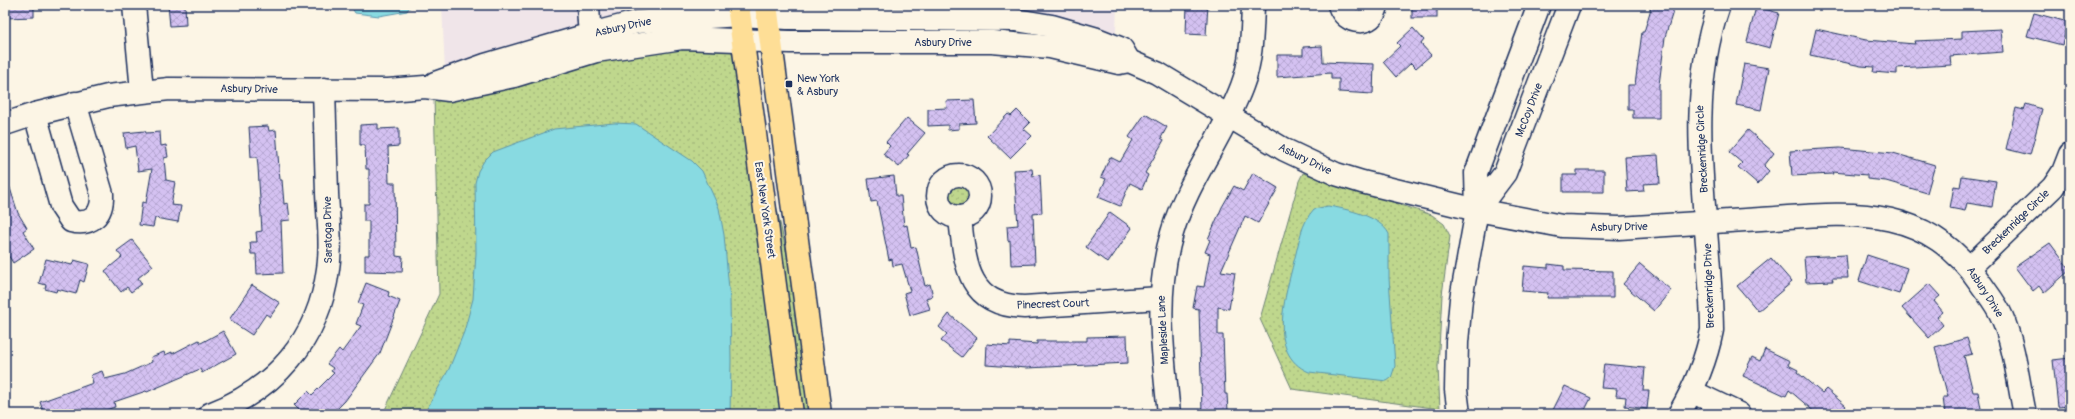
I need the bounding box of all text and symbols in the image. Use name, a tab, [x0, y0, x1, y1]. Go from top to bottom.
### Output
street label: Asbury Drive	[594, 15, 653, 39]
street label: Asbury Drive	[914, 36, 972, 49]
place label: New York & Asbury	[797, 72, 840, 98]
marker: New York & Asbury	[784, 79, 794, 89]
street label: McCoy Drive	[1513, 81, 1545, 139]
street label: Asbury Drive	[220, 82, 278, 96]
street label: Breckenridge Circle	[1693, 104, 1711, 193]
street label: Asbury Drive	[1276, 141, 1334, 178]
street label: East New York Street	[752, 161, 778, 260]
street label: Breckenridge Circle	[1980, 186, 2053, 257]
street label: Saratoga Drive	[321, 196, 335, 264]
street label: Asbury Drive	[1590, 220, 1648, 234]
street label: Breckenridge Drive	[1701, 243, 1717, 329]
street label: Asbury Drive	[1964, 264, 2006, 320]
street label: Mapleside Lane	[1155, 295, 1171, 365]
street label: Pinecrest Court	[1016, 296, 1090, 312]

